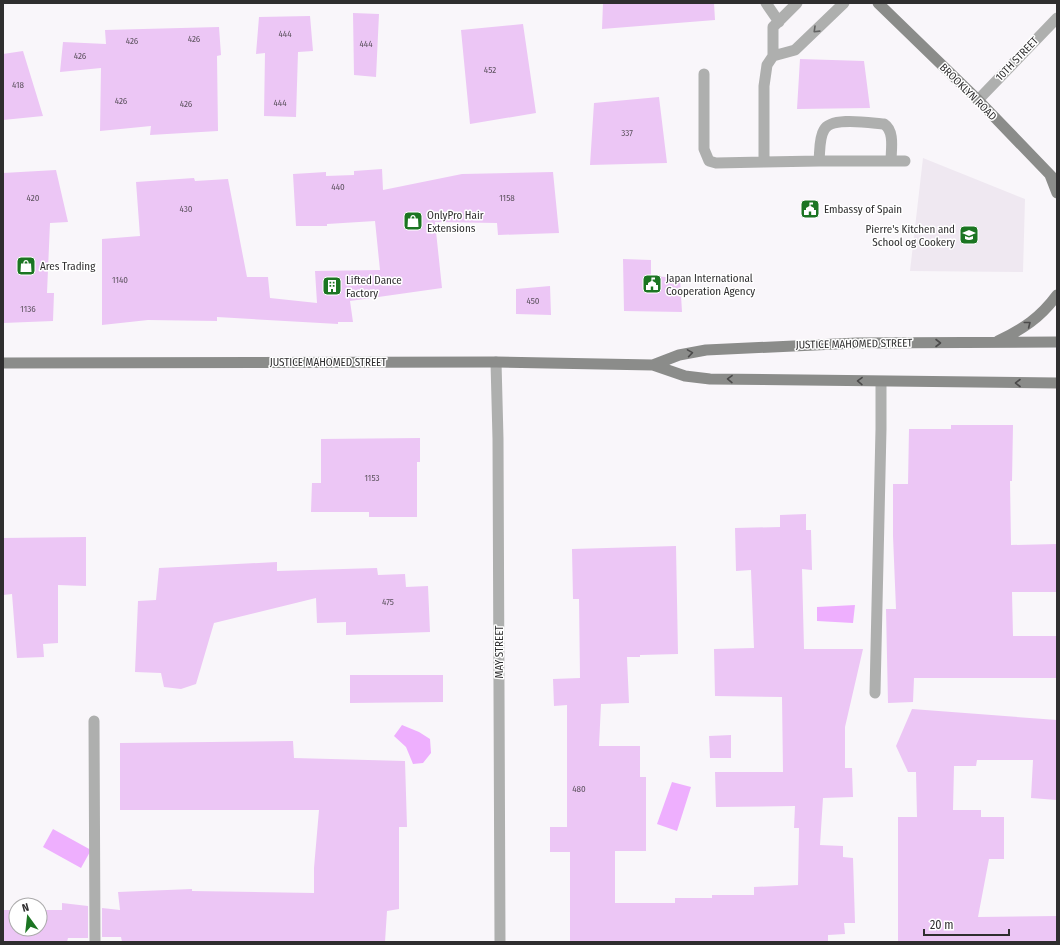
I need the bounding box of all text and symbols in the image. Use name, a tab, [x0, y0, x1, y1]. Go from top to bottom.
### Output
one-way arrow	[813, 25, 820, 32]
house number: 444	[278, 29, 292, 39]
house number: 426	[188, 34, 201, 44]
street label: 10TH STREET	[993, 34, 1042, 84]
house number: 426	[126, 36, 139, 46]
house number: 444	[359, 39, 373, 49]
house number: 426	[74, 51, 87, 61]
street label: BROOKLYN ROAD	[937, 61, 999, 123]
house number: 452	[484, 65, 496, 75]
house number: 418	[12, 80, 24, 90]
house number: 426	[115, 96, 128, 106]
house number: 444	[273, 98, 287, 108]
house number: 426	[180, 99, 193, 109]
house number: 337	[621, 128, 633, 138]
house number: 440	[331, 182, 345, 192]
house number: 420	[27, 193, 40, 203]
house number: 1158	[499, 193, 515, 203]
public building icon: Embassy of Spain	[799, 198, 821, 220]
place label: Embassy of Spain	[824, 203, 902, 216]
house number: 430	[180, 204, 193, 214]
place label: OnlyPro Hair Extensions	[427, 209, 484, 235]
shop icon: OnlyPro Hair Extensions	[402, 210, 424, 232]
place label: Pierre's Kitchen and School og Cookery	[866, 223, 955, 249]
school or university icon: Pierre's Kitchen and School og Cookery	[958, 224, 980, 246]
shop icon: Ares Trading	[15, 255, 37, 277]
place label: Ares Trading	[40, 260, 96, 273]
place label: Japan International Cooperation Agency	[666, 272, 755, 298]
public building icon: Japan International Cooperation Agency	[641, 273, 663, 295]
place label: Lifted Dance Factory	[346, 274, 402, 300]
house number: 1140	[112, 275, 128, 285]
building icon: Lifted Dance Factory	[321, 275, 343, 297]
house number: 450	[526, 296, 540, 306]
house number: 1136	[20, 304, 36, 314]
one-way arrow	[1023, 322, 1030, 329]
street label: JUSTICE MAHOMED STREET	[796, 336, 913, 352]
one-way arrow	[935, 339, 941, 347]
one-way arrow	[687, 349, 693, 358]
street label: JUSTICE MAHOMED STREET	[270, 356, 387, 369]
one-way arrow	[727, 375, 733, 384]
one-way arrow	[857, 377, 863, 385]
one-way arrow	[1015, 379, 1021, 387]
house number: 1153	[364, 473, 380, 483]
house number: 475	[382, 597, 394, 607]
street label: MAY STREET	[493, 625, 506, 678]
house number: 480	[572, 784, 586, 794]
north arrow	[8, 897, 48, 937]
text: N	[21, 901, 30, 915]
scale bar	[924, 911, 1009, 937]
text: 20 m	[930, 918, 954, 932]

